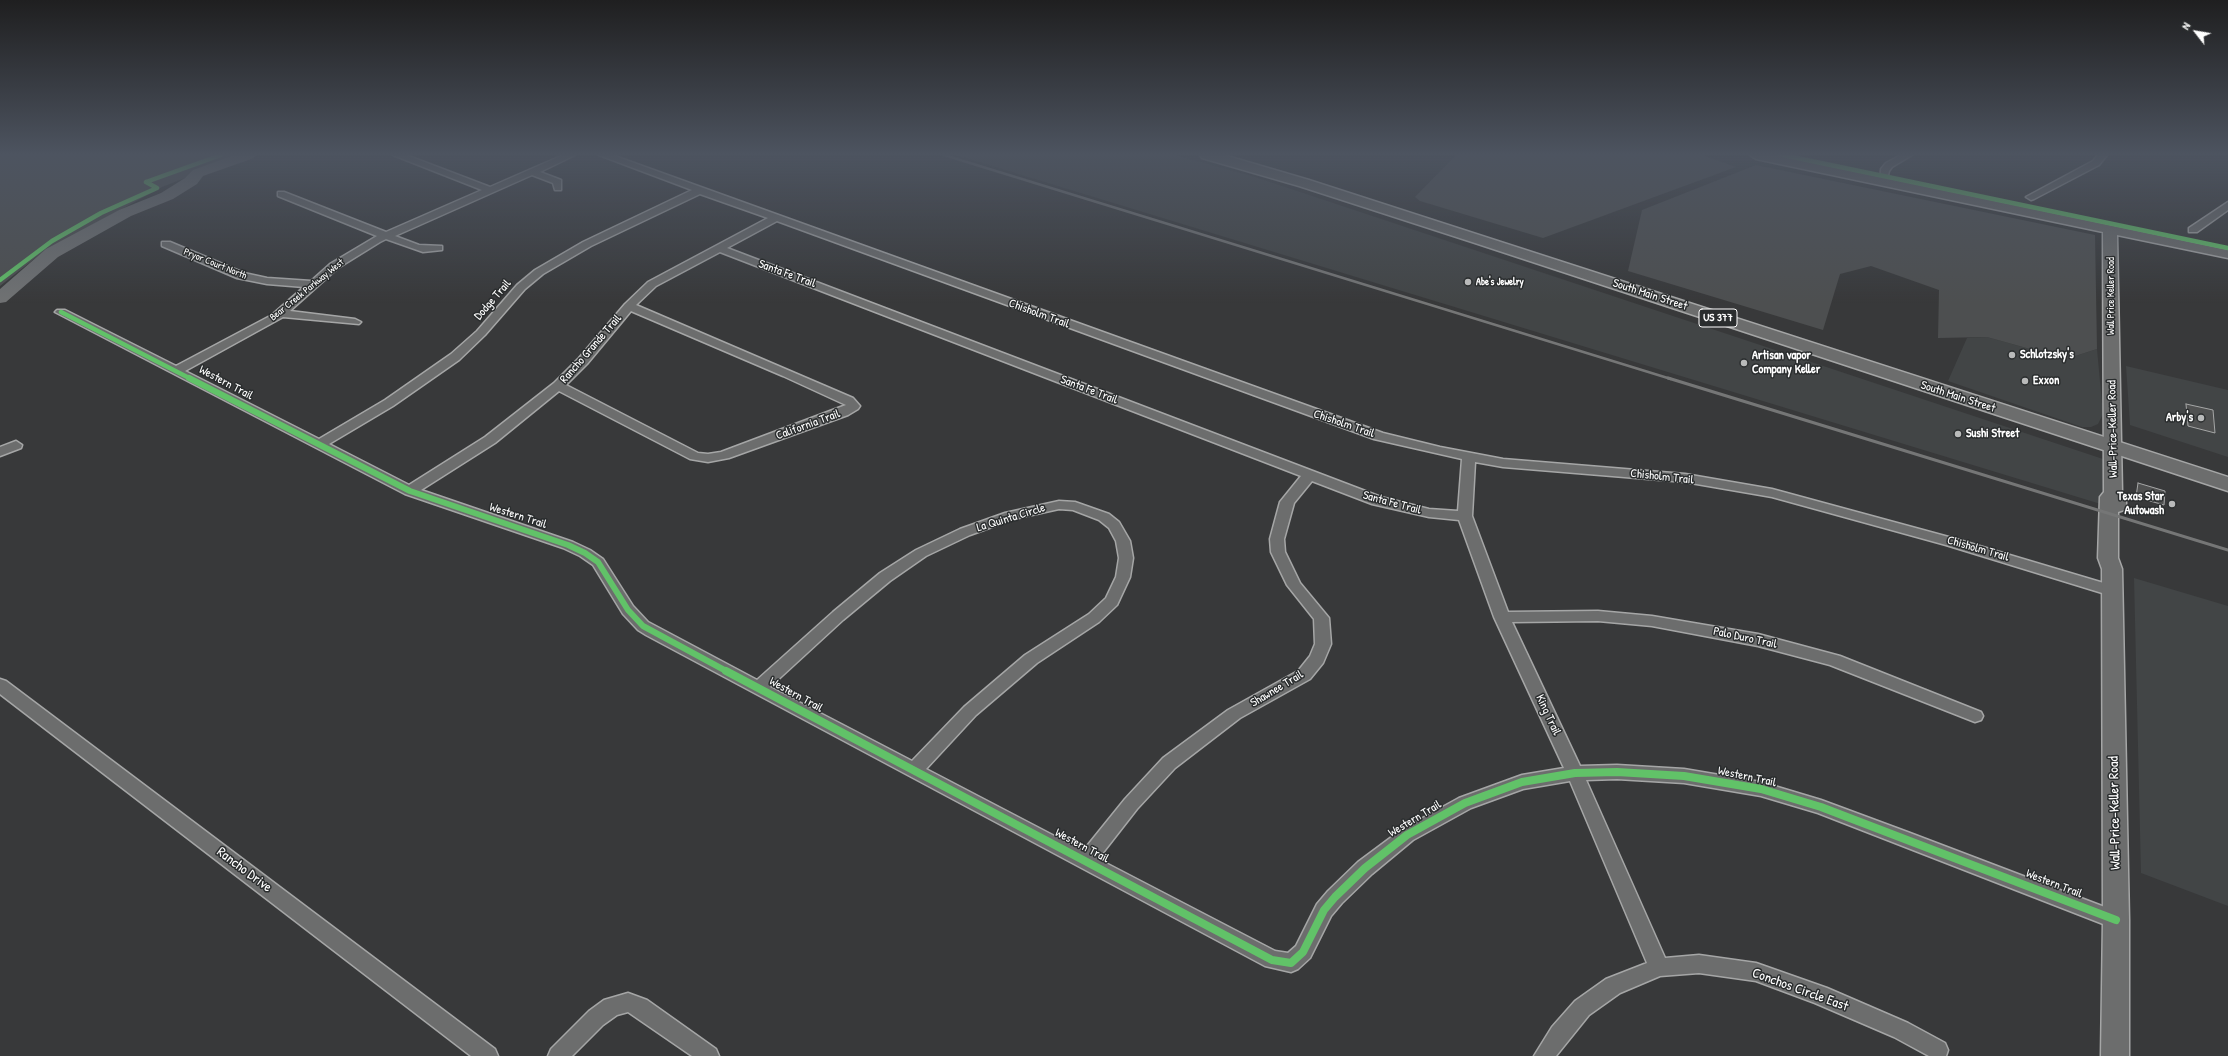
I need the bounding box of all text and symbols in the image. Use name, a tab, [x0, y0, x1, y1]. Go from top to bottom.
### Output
north arrow	[2176, 12, 2216, 52]
text: N	[2178, 20, 2193, 32]
street label: Pryor Court North	[182, 246, 248, 282]
street label: Bear Creek Parkway West	[267, 256, 347, 324]
street label: Santa Fe Trail	[756, 257, 818, 291]
street label: Wall Price Keller Road	[2105, 257, 2117, 335]
place label: Abe's Jewelry	[1476, 276, 1524, 288]
street label: South Main Street	[1611, 276, 1689, 314]
street label: Dodge Trail	[472, 277, 514, 323]
marker: Abe's Jewelry	[1463, 277, 1473, 287]
street label: Chisholm Trail	[1007, 296, 1071, 332]
road number: US 377	[1699, 309, 1737, 327]
street label: Rancho Grande Trail	[557, 312, 625, 386]
place label: Schlotzsky's	[2020, 348, 2074, 362]
place label: Artisan vapor Company Keller	[1752, 349, 1820, 377]
marker: Schlotzsky's	[2007, 350, 2017, 360]
marker: Artisan vapor Company Keller	[1739, 358, 1749, 368]
street label: Western Trail	[196, 363, 256, 403]
street label: Santa Fe Trail	[1058, 373, 1120, 407]
place label: Exxon	[2033, 374, 2059, 388]
marker: Exxon	[2020, 376, 2030, 386]
street label: South Main Street	[1919, 378, 1997, 416]
street label: Wall-Price-Keller Road	[2105, 380, 2121, 478]
street label: California Trail	[774, 407, 842, 443]
street label: Chisholm Trail	[1312, 407, 1376, 441]
place label: Arby's	[2166, 411, 2193, 425]
marker: Arby's	[2196, 413, 2206, 423]
place label: Sushi Street	[1966, 427, 2019, 441]
marker: Sushi Street	[1953, 429, 1963, 439]
street label: Chisholm Trail	[1630, 467, 1694, 487]
street label: Santa Fe Trail	[1361, 488, 1423, 518]
place label: Texas Star Autowash	[2117, 490, 2164, 518]
marker: Texas Star Autowash	[2167, 499, 2177, 509]
street label: Western Trail	[488, 500, 548, 532]
street label: La Quinta Circle	[975, 501, 1047, 535]
street label: Chisholm Trail	[1945, 533, 2011, 565]
street label: Palo Duro Trail	[1712, 624, 1778, 652]
street label: Shawnee Trail	[1248, 668, 1306, 710]
street label: Western Trail	[767, 674, 825, 716]
street label: King Trail	[1532, 692, 1564, 738]
street label: Wall-Price-Keller Road	[2106, 756, 2124, 870]
street label: Western Trail	[1716, 764, 1778, 790]
street label: Western Trail	[1386, 798, 1444, 840]
street label: Western Trail	[1052, 826, 1112, 866]
street label: Rancho Drive	[213, 844, 275, 896]
street label: Western Trail	[2024, 867, 2084, 901]
street label: Conchos Circle East	[1750, 965, 1850, 1015]

